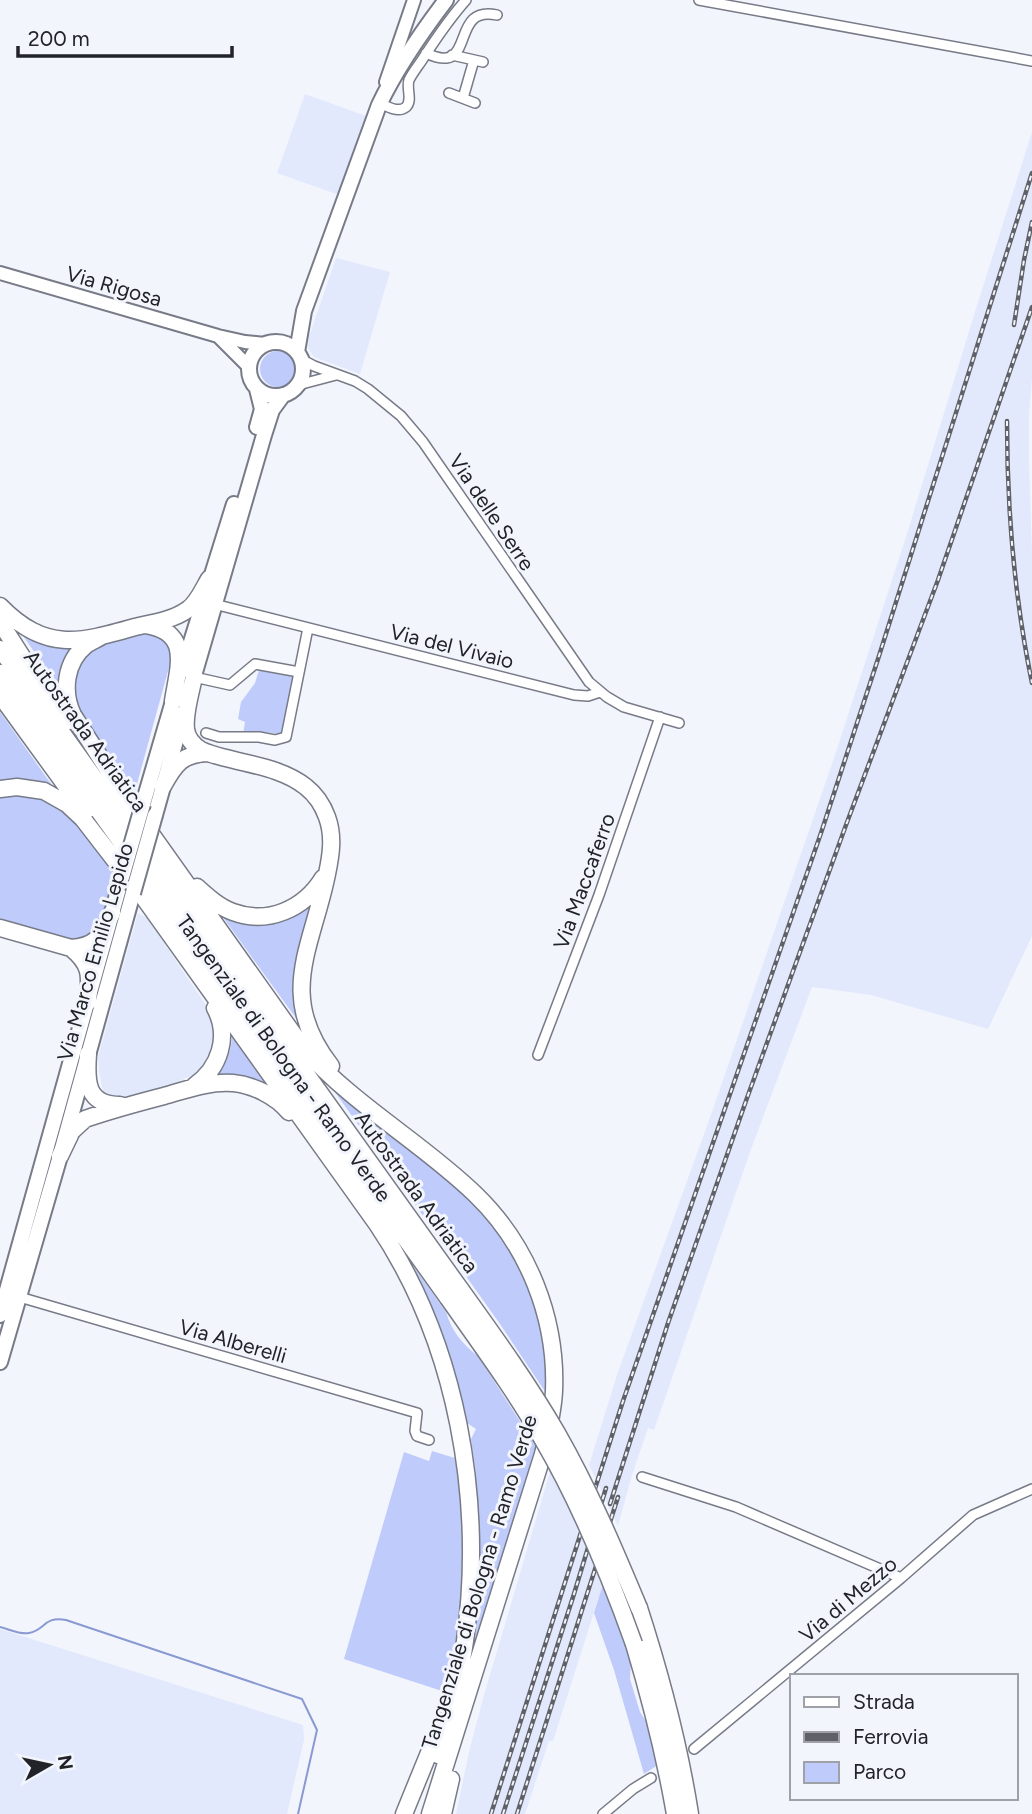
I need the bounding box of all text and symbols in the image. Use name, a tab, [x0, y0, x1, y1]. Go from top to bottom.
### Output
scale bar	[18, 14, 231, 58]
text: 200 m	[28, 26, 90, 51]
street label: Via Rigosa	[63, 260, 165, 312]
street label: Via delle Serre	[444, 449, 540, 575]
street label: Via del Vivaio	[387, 619, 517, 673]
street label: Autostrada Adriatica	[19, 645, 153, 817]
street label: Via Maccaferro	[548, 810, 620, 952]
street label: Via Marco Emilio Lepido	[52, 840, 138, 1064]
street label: Tangenziale di Bologna - Ramo Verde	[171, 910, 397, 1206]
street label: Autostrada Adriatica	[350, 1106, 484, 1278]
street label: Via Alberelli	[176, 1314, 290, 1368]
street label: Tangenziale di Bologna - Ramo Verde	[416, 1412, 542, 1752]
street label: Via di Mezzo	[794, 1551, 902, 1647]
legend	[790, 1674, 1018, 1800]
text: Strada	[853, 1689, 915, 1714]
text: Ferrovia	[853, 1724, 928, 1749]
north arrow	[14, 1730, 84, 1800]
text: N	[53, 1753, 78, 1771]
text: Parco	[853, 1759, 906, 1784]

